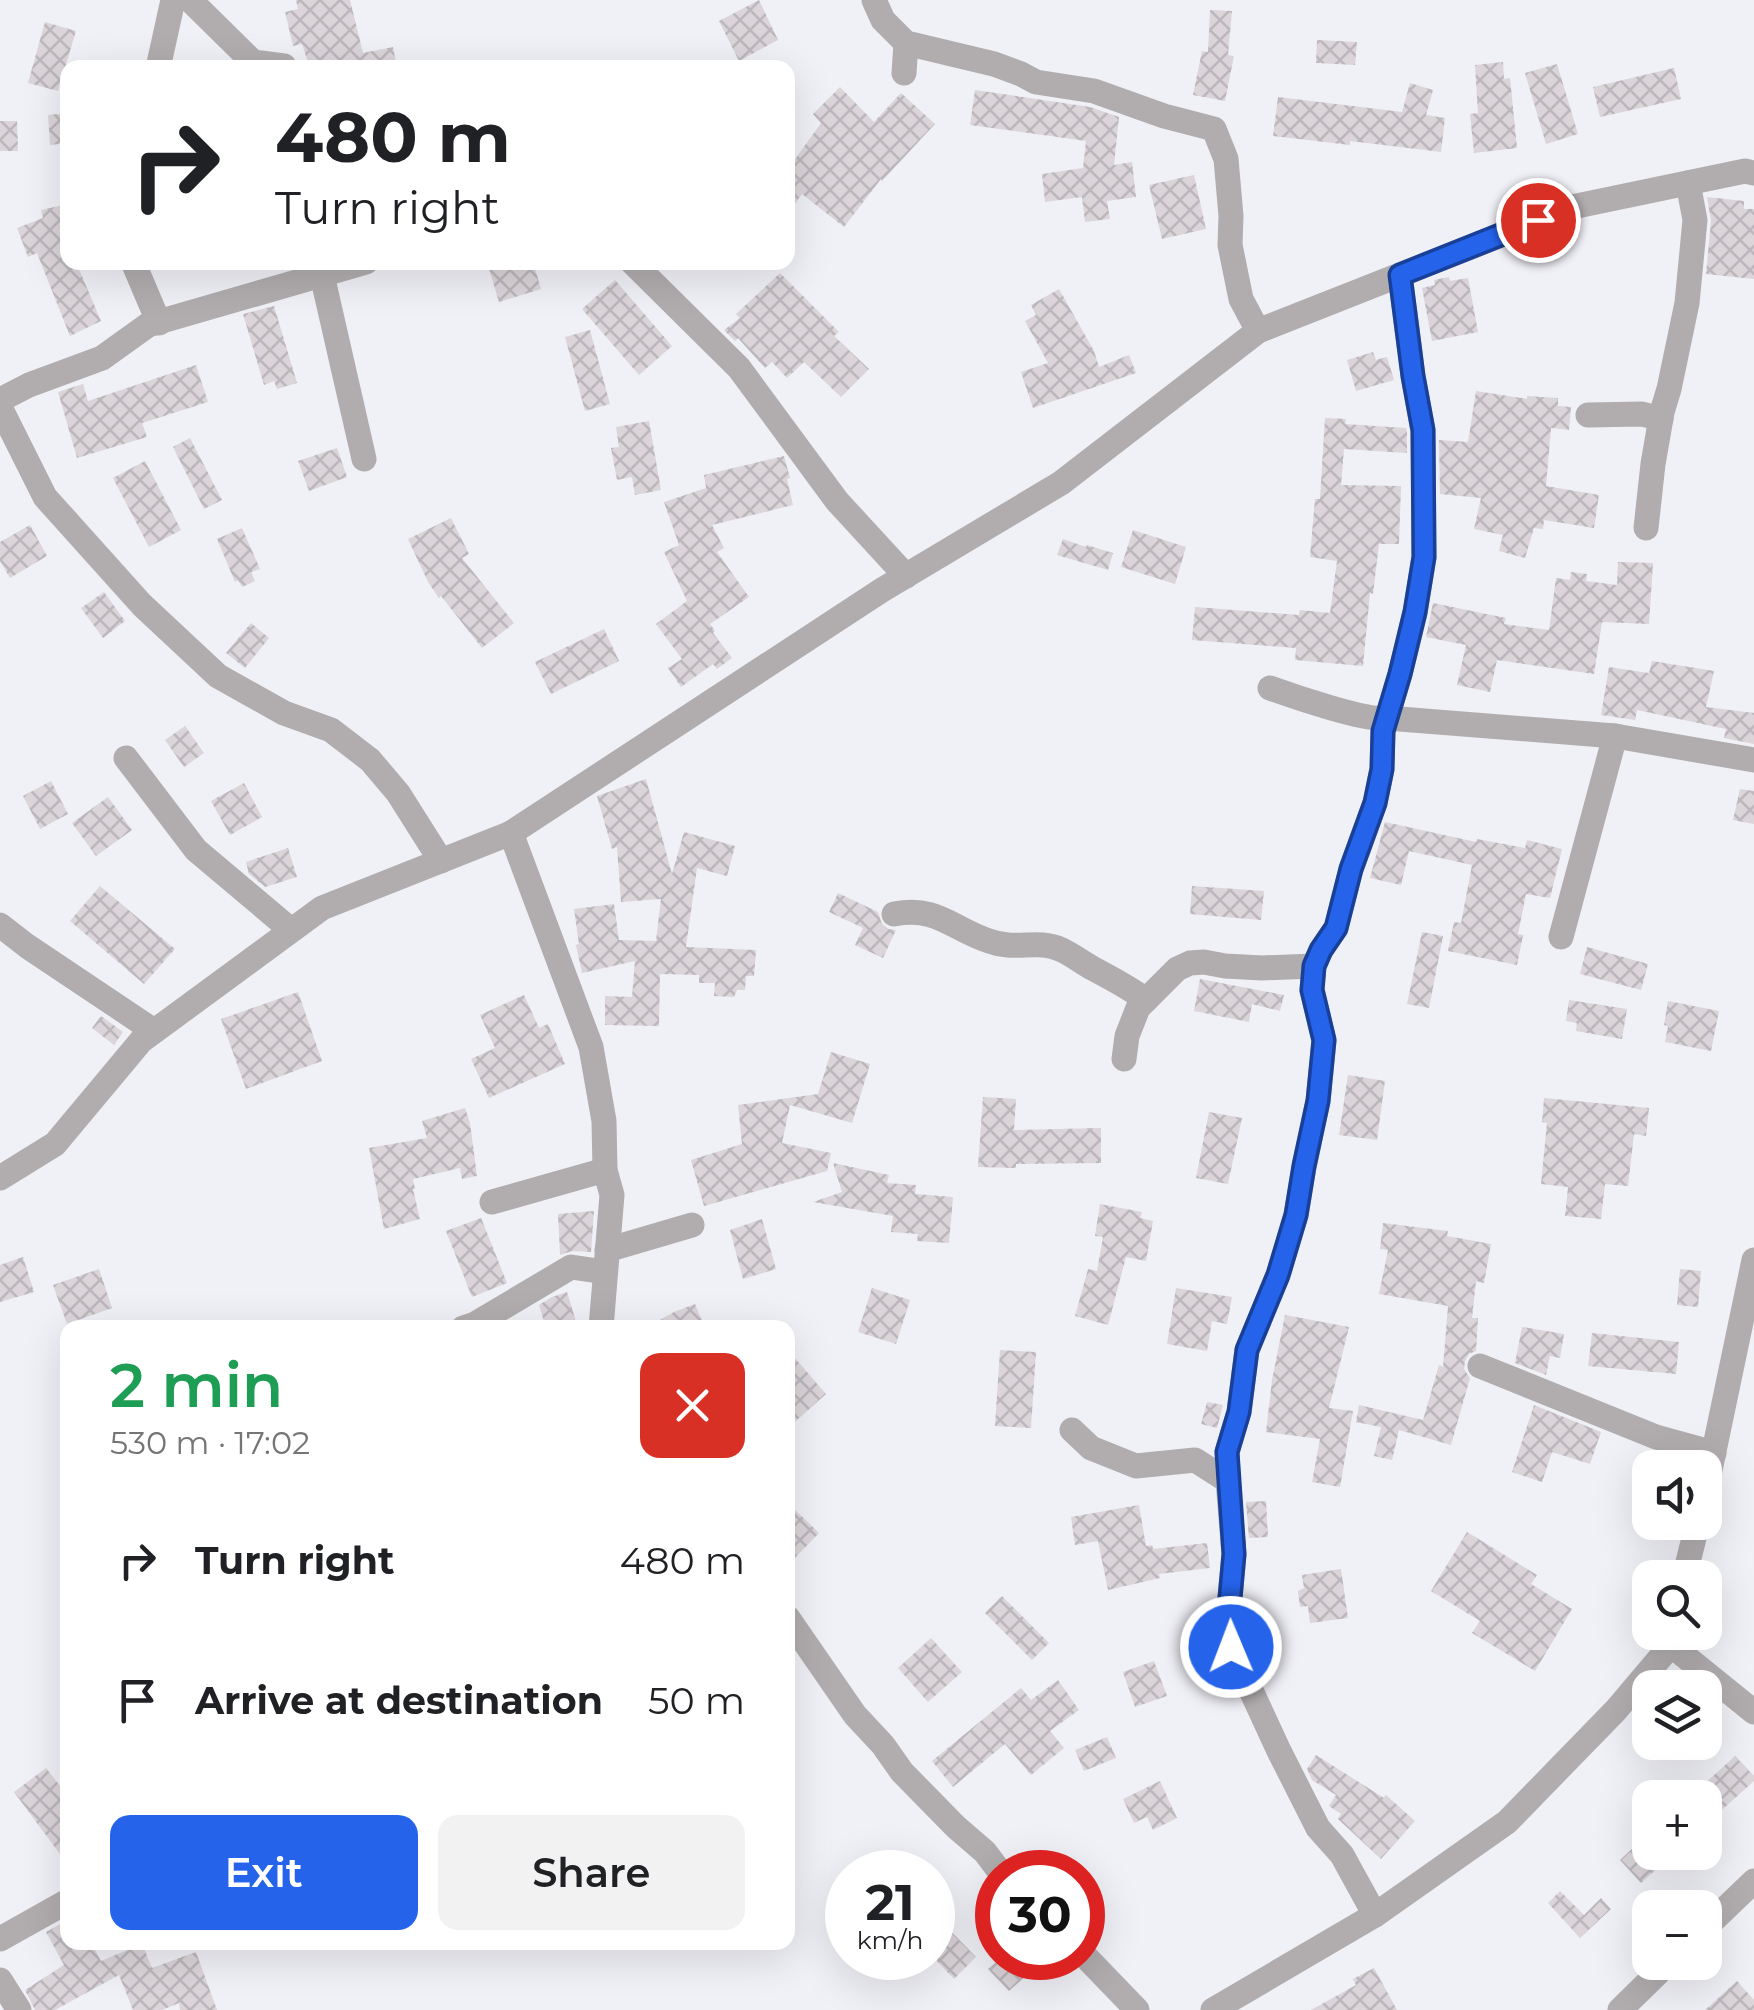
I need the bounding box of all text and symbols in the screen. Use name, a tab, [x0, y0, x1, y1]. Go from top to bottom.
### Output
text: 480 m	[275, 94, 511, 180]
icon: right	[110, 100, 240, 230]
pin	[1496, 178, 1581, 263]
text: Turn right	[275, 180, 500, 235]
icon: arrive	[1511, 193, 1566, 248]
text: 2 min	[110, 1349, 283, 1422]
button: close	[640, 1353, 745, 1458]
text: 530 m · 17:02	[110, 1423, 310, 1462]
map controls	[1632, 1450, 1722, 1980]
button: sound	[1632, 1450, 1722, 1540]
icon: right	[110, 1533, 165, 1588]
text: Turn right	[195, 1537, 394, 1584]
text: 480 m	[620, 1537, 745, 1584]
button: search	[1632, 1560, 1722, 1650]
position arrow	[1179, 1595, 1283, 1699]
button: layers	[1632, 1670, 1722, 1760]
icon: arrive	[110, 1673, 165, 1728]
text: Arrive at destination	[195, 1677, 603, 1724]
text: 50 m	[648, 1677, 745, 1724]
button: +	[1632, 1780, 1722, 1870]
button: Exit	[110, 1815, 418, 1930]
button: Share	[438, 1815, 745, 1930]
speed limit sign: 30	[975, 1850, 1105, 1980]
text: 21	[865, 1872, 915, 1933]
button: −	[1632, 1890, 1722, 1980]
text: km/h	[857, 1925, 923, 1955]

